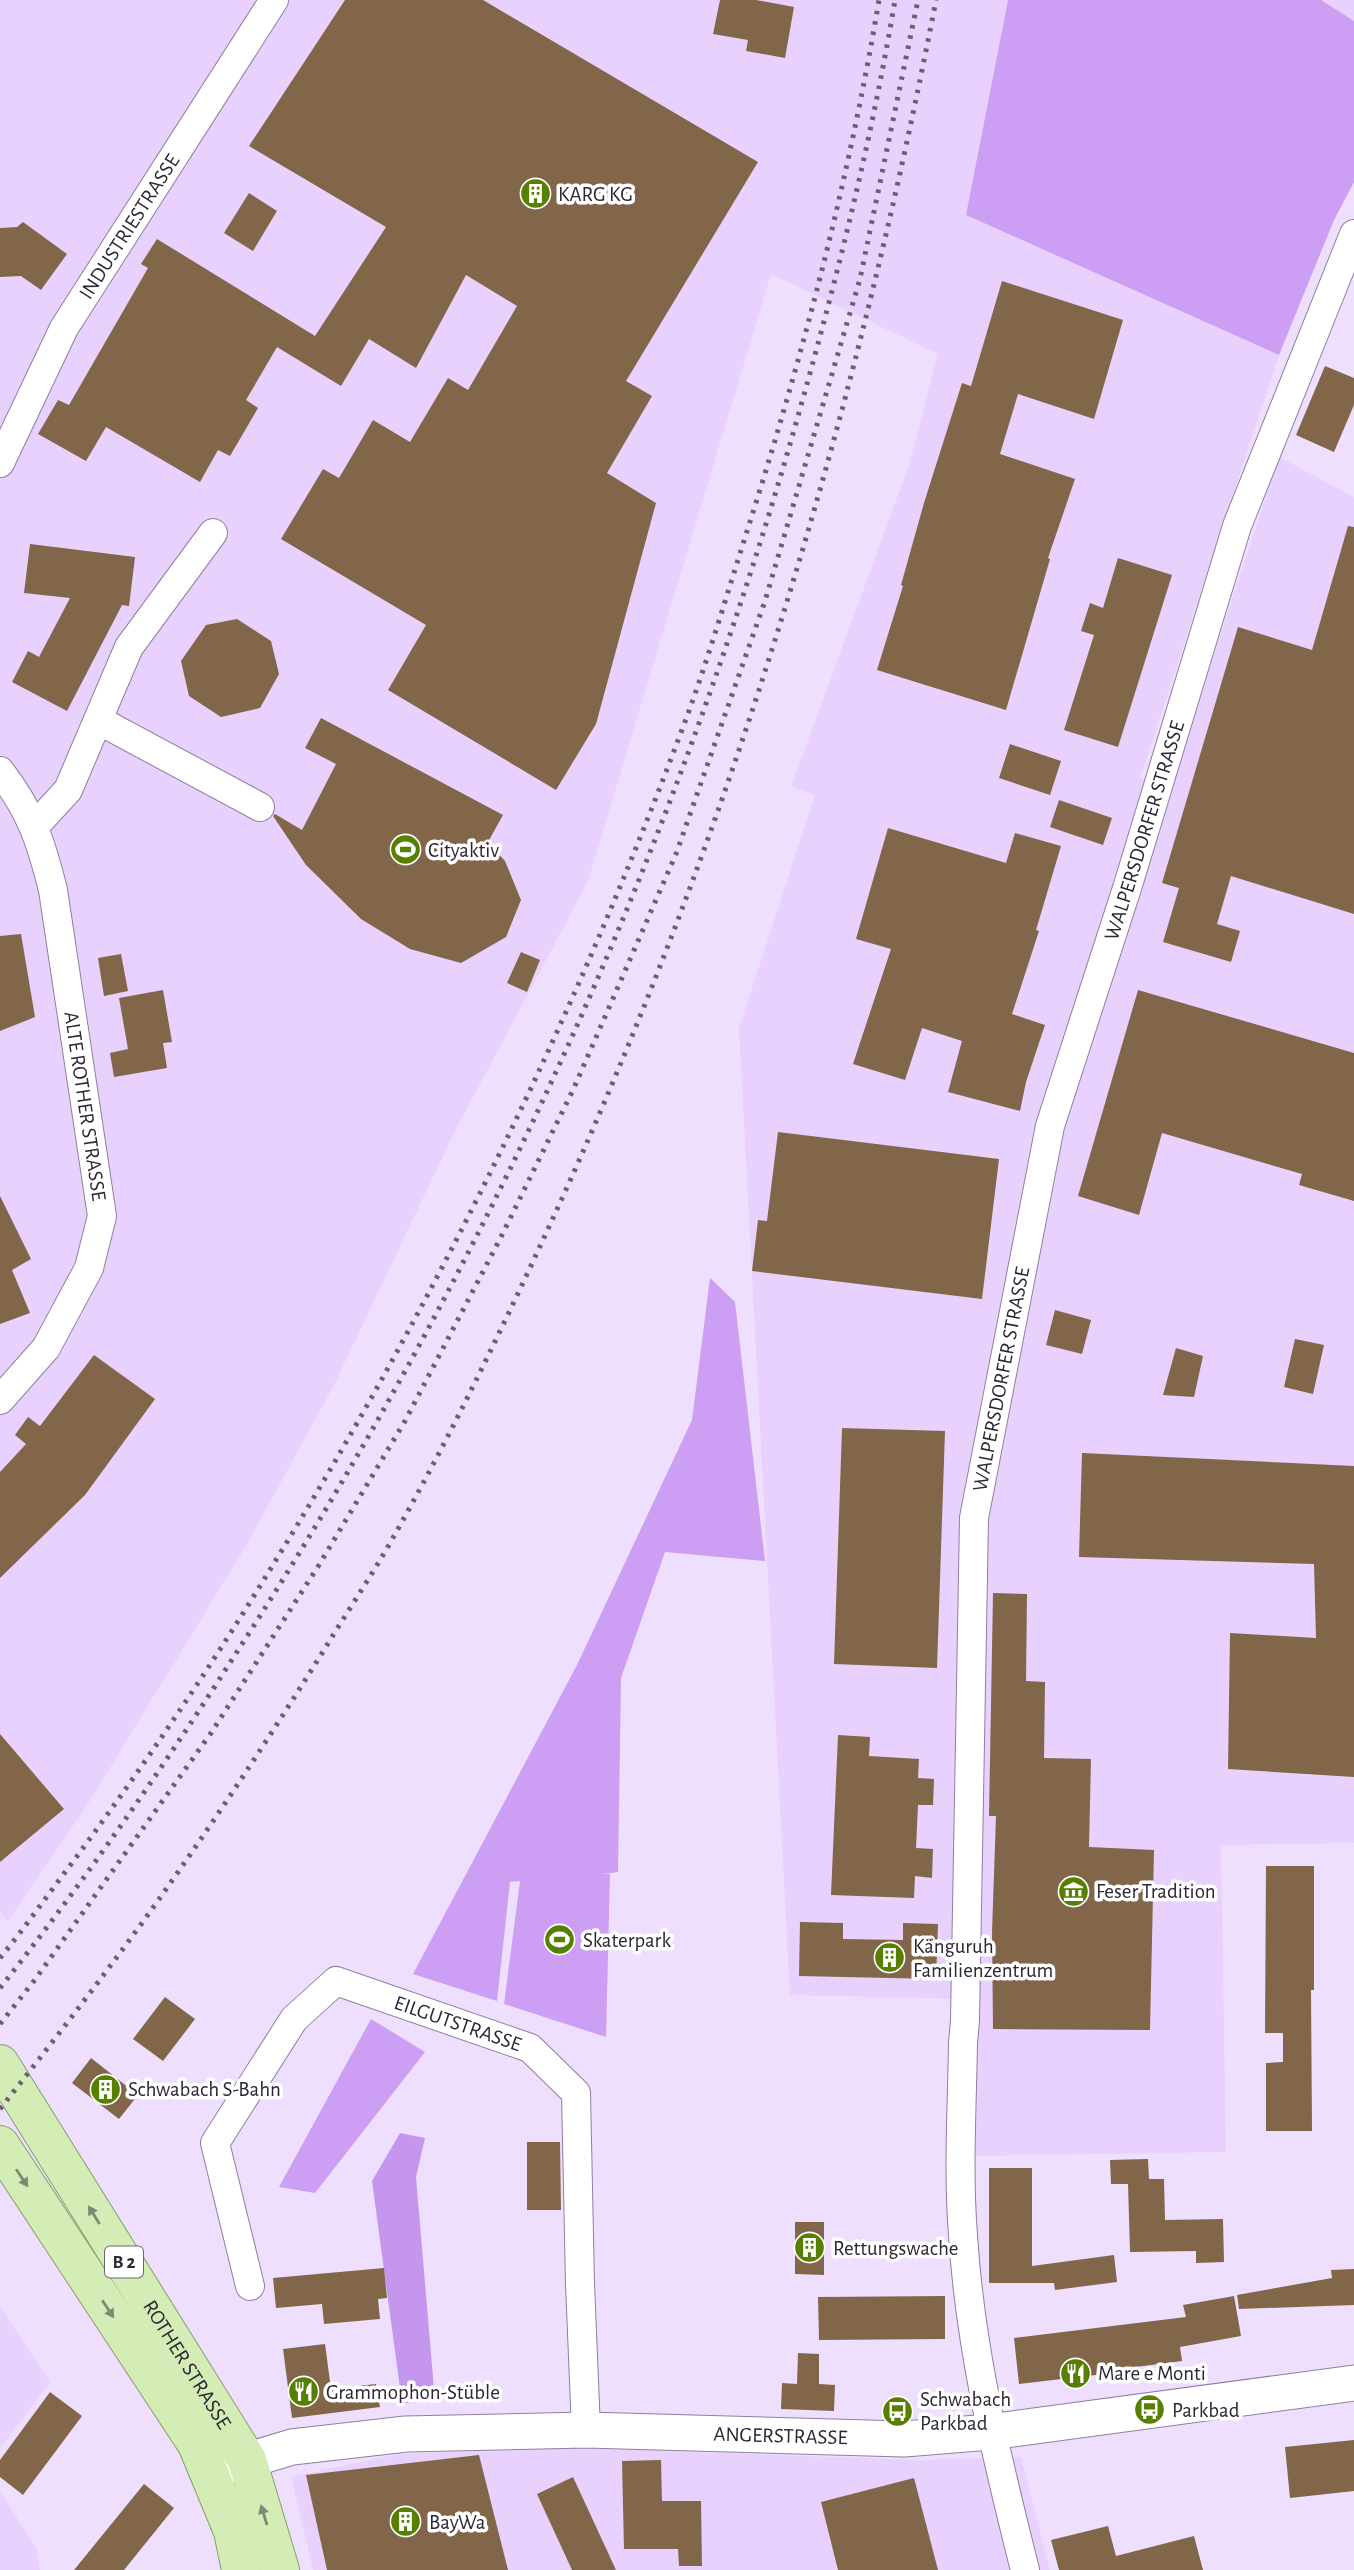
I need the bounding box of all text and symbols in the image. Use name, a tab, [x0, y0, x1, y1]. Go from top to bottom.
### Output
street label: INDUSTRIESTRASSE	[75, 150, 183, 303]
building icon: KARG KG	[518, 177, 552, 211]
place label: KARG KG	[558, 184, 633, 205]
street label: WALPERSDORFER STRASSE	[1100, 718, 1188, 943]
sports icon: Cityaktiv	[388, 833, 422, 867]
place label: Cityaktiv	[428, 840, 499, 861]
street label: ALTE ROTHER STRASSE	[61, 1010, 110, 1202]
street label: WALPERSDORFER STRASSE	[969, 1265, 1033, 1493]
museum icon: Feser Tradition	[1056, 1874, 1090, 1908]
place label: Feser Tradition	[1096, 1881, 1216, 1902]
sports icon: Skaterpark	[543, 1923, 577, 1957]
place label: Skaterpark	[583, 1930, 671, 1951]
place label: Känguruh Familienzentrum	[913, 1936, 1053, 1981]
building icon: Känguruh Familienzentrum	[873, 1941, 907, 1975]
street label: EILGUTSTRASSE	[392, 1991, 524, 2055]
building icon: Schwabach S-Bahn	[88, 2072, 122, 2106]
place label: Schwabach S-Bahn	[128, 2079, 281, 2100]
one-way arrow	[15, 2169, 28, 2188]
one-way arrow	[88, 2205, 101, 2224]
building icon: Rettungswache	[793, 2231, 827, 2265]
place label: Rettungswache	[833, 2238, 959, 2259]
road number: B 2	[105, 2246, 143, 2278]
street label: ROTHER STRASSE	[139, 2296, 235, 2433]
one-way arrow	[101, 2300, 114, 2319]
restaurant icon: Mare e Monti	[1058, 2356, 1092, 2390]
place label: Mare e Monti	[1098, 2363, 1206, 2384]
restaurant icon: Grammophon-Stüble	[286, 2375, 320, 2409]
place label: Grammophon-Stüble	[326, 2382, 500, 2403]
place label: Schwabach Parkbad	[920, 2389, 1011, 2434]
bus stop icon: Parkbad	[1132, 2393, 1166, 2427]
bus stop icon: Schwabach Parkbad	[880, 2394, 914, 2428]
place label: Parkbad	[1172, 2400, 1240, 2421]
street label: ANGERSTRASSE	[713, 2423, 848, 2448]
one-way arrow	[259, 2504, 269, 2525]
building icon: BayWa	[389, 2505, 423, 2539]
place label: BayWa	[429, 2512, 486, 2533]

